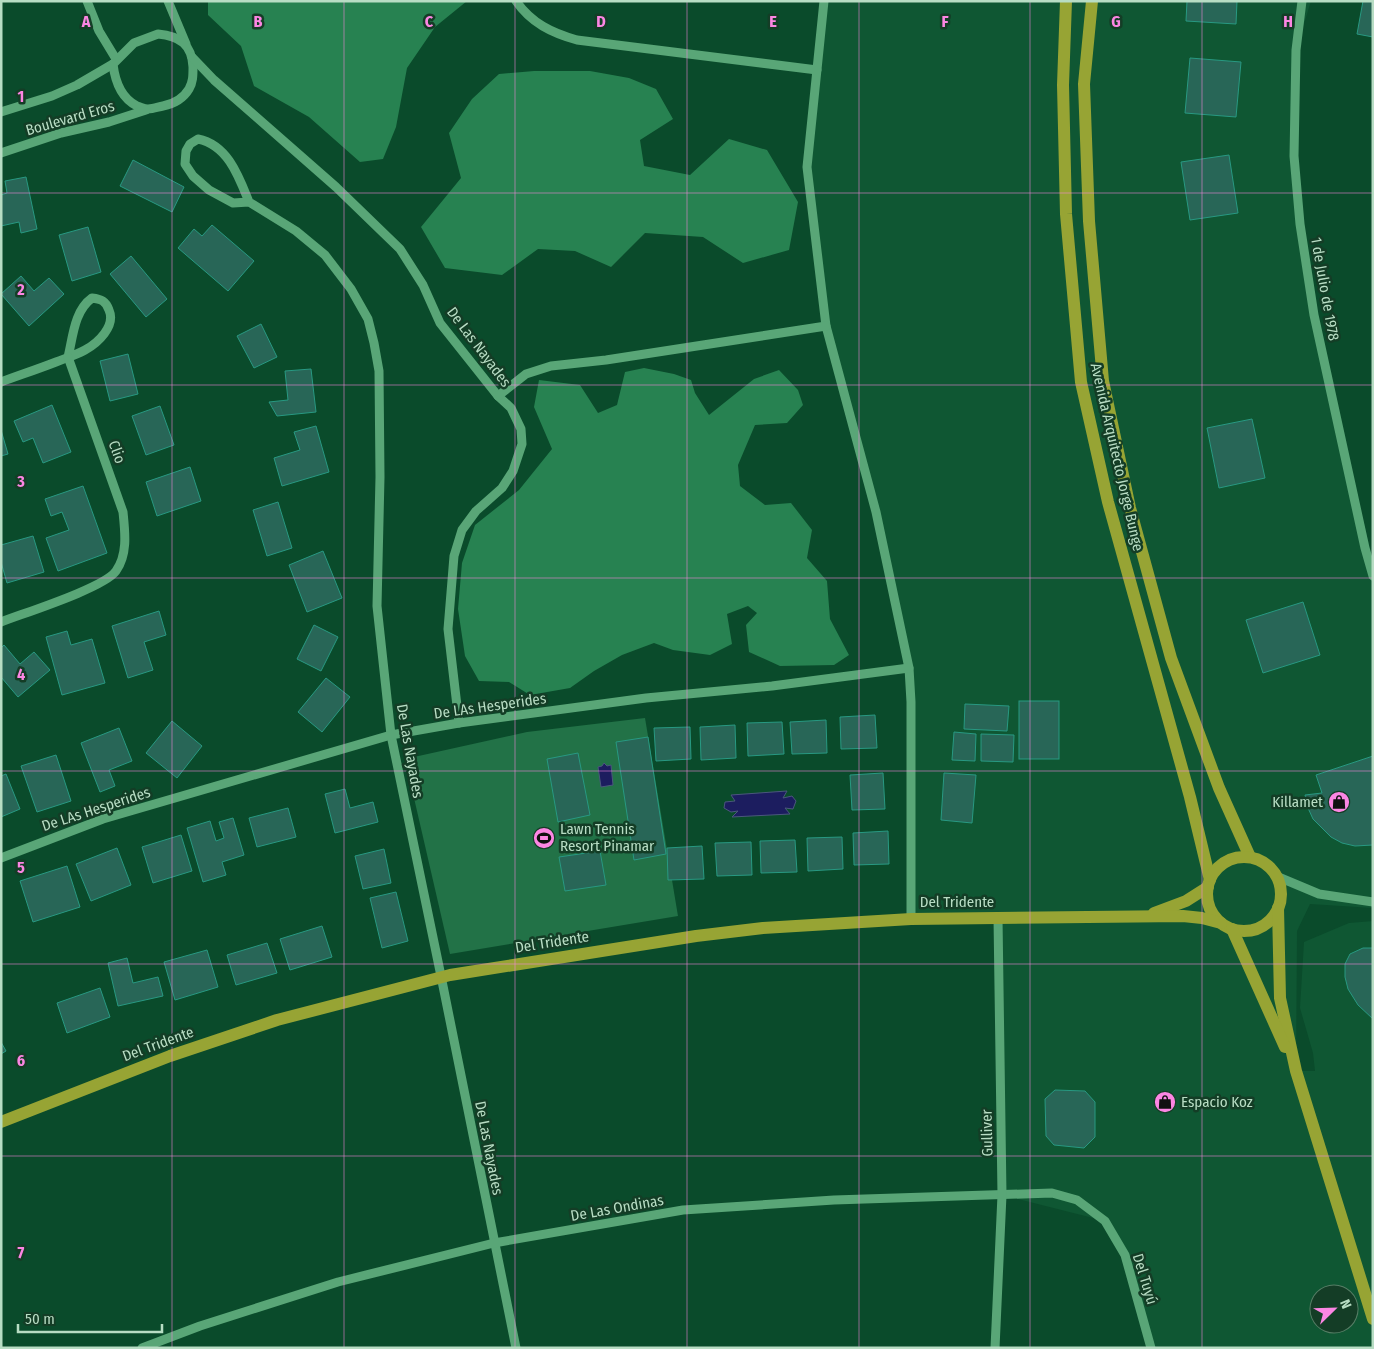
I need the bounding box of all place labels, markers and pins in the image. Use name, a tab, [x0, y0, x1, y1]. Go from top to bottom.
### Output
shop icon: Killamet	[1327, 790, 1351, 814]
place label: Killamet	[1272, 793, 1323, 811]
place label: Lawn Tennis Resort Pinamar	[560, 820, 655, 855]
sports icon: Lawn Tennis Resort Pinamar	[532, 826, 556, 850]
shop icon: Espacio Koz	[1153, 1090, 1177, 1114]
place label: Espacio Koz	[1181, 1093, 1253, 1111]

